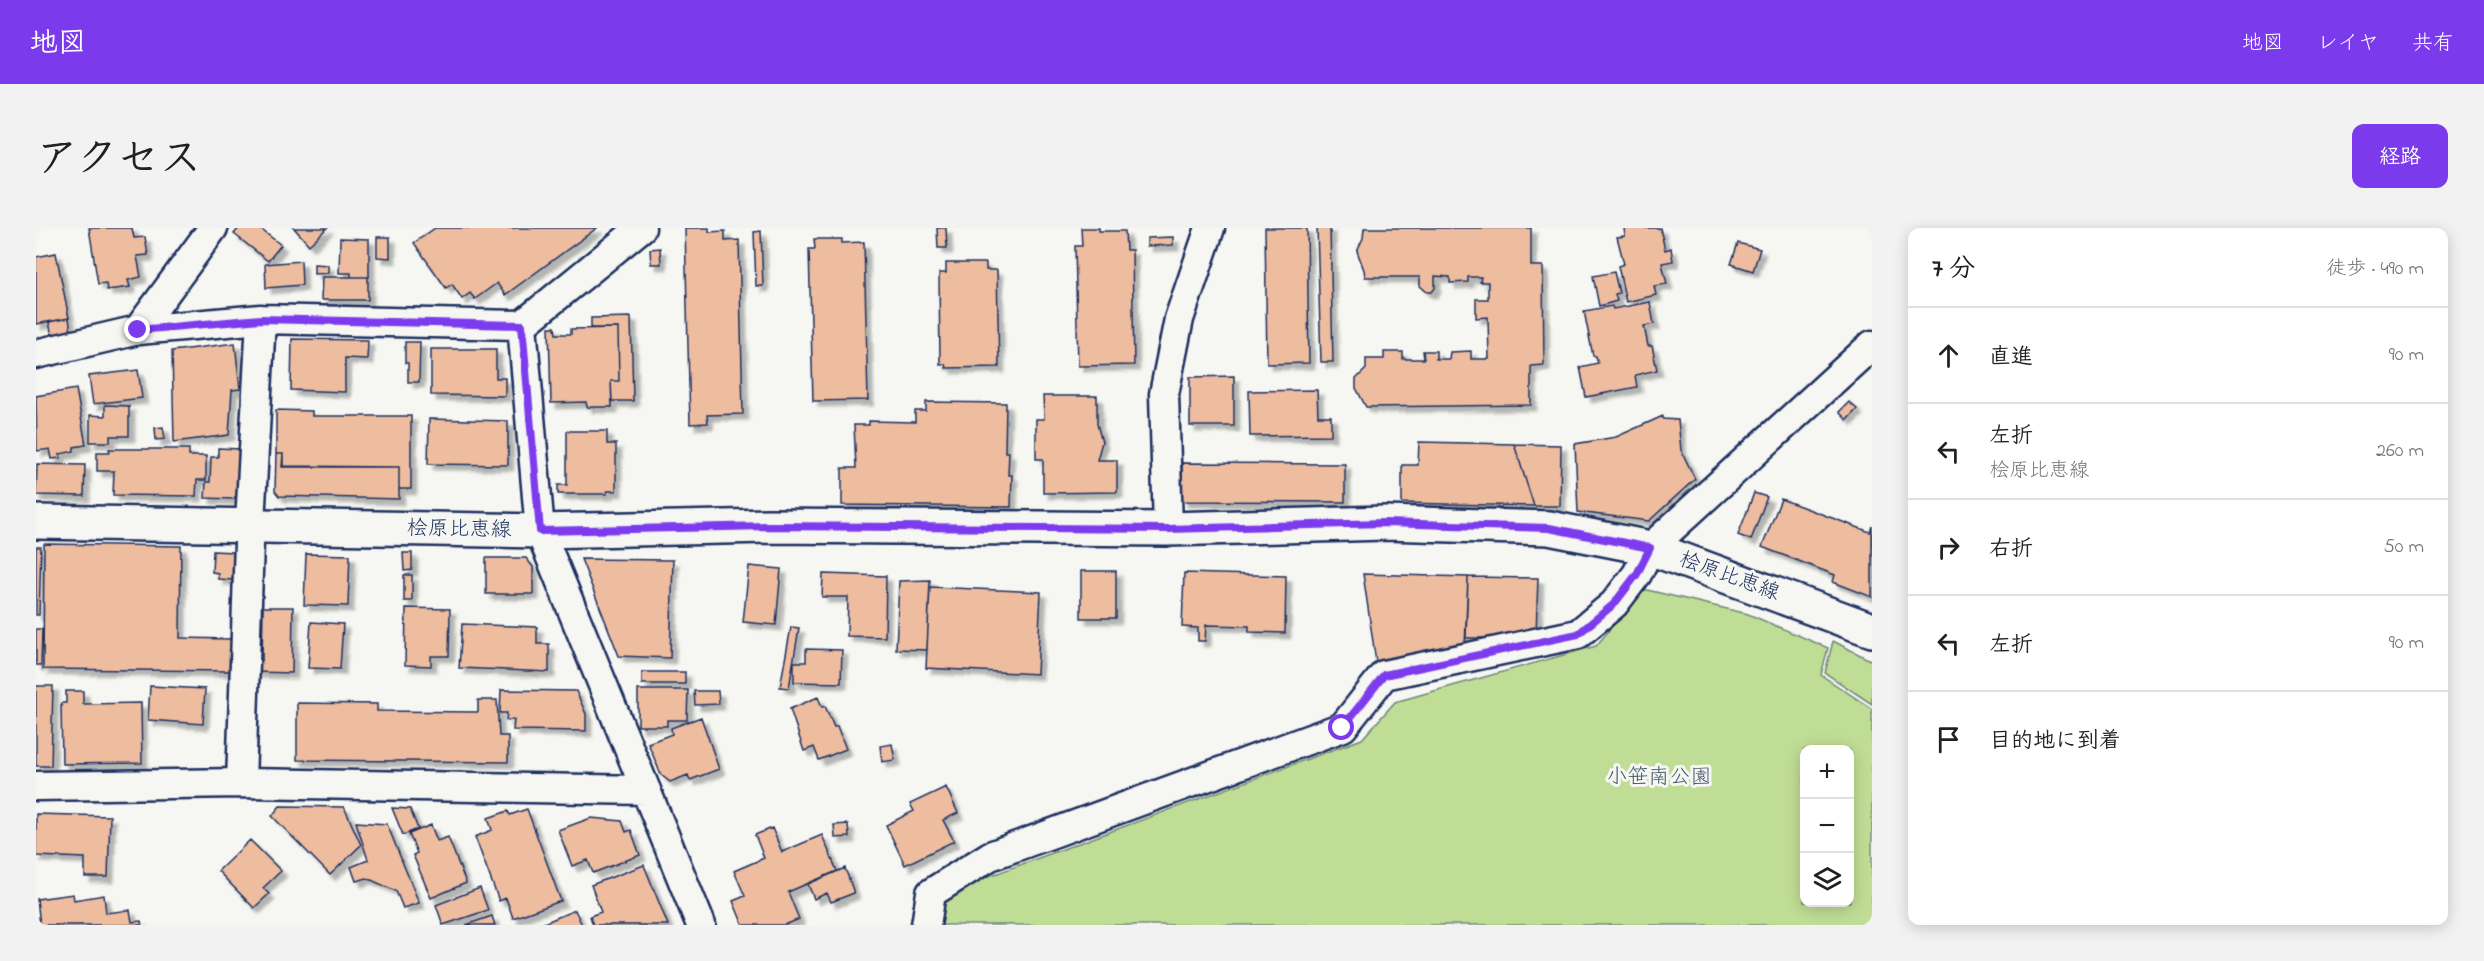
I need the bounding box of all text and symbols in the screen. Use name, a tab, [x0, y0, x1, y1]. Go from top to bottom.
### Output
text: 地図	[30, 24, 86, 65]
text: 地図	[2242, 29, 2284, 59]
text: レイヤ	[2317, 29, 2379, 59]
text: 共有	[2412, 29, 2454, 59]
button: 経路	[2352, 124, 2448, 188]
text: アクセス	[36, 130, 201, 191]
text: 7 分	[1932, 251, 1975, 289]
text: 徒歩 · 490 m	[2326, 255, 2424, 284]
route end	[124, 316, 150, 342]
icon: ahead	[1932, 339, 1965, 372]
text: 90 m	[2389, 341, 2424, 370]
text: 直進	[1989, 342, 2033, 374]
text: 左折	[1989, 421, 2033, 453]
icon: left	[1932, 435, 1965, 468]
text: 260 m	[2376, 437, 2424, 466]
text: 桧原比恵線	[1989, 457, 2089, 486]
street label: 桧原比恵線	[406, 514, 512, 546]
icon: right	[1932, 531, 1965, 564]
text: 50 m	[2383, 533, 2424, 562]
text: 右折	[1989, 534, 2033, 566]
street label: 桧原比恵線	[1675, 545, 1783, 609]
icon: left	[1932, 627, 1965, 660]
text: 90 m	[2389, 629, 2424, 658]
text: 左折	[1989, 630, 2033, 662]
route start	[1328, 714, 1354, 740]
icon: arrive	[1932, 723, 1965, 756]
text: 目的地に到着	[1989, 726, 2121, 758]
map controls	[1800, 745, 1854, 907]
button: +	[1800, 745, 1854, 799]
park label: 小笹南公園	[1607, 763, 1712, 793]
button: −	[1800, 799, 1854, 853]
button: layers	[1800, 853, 1854, 907]

